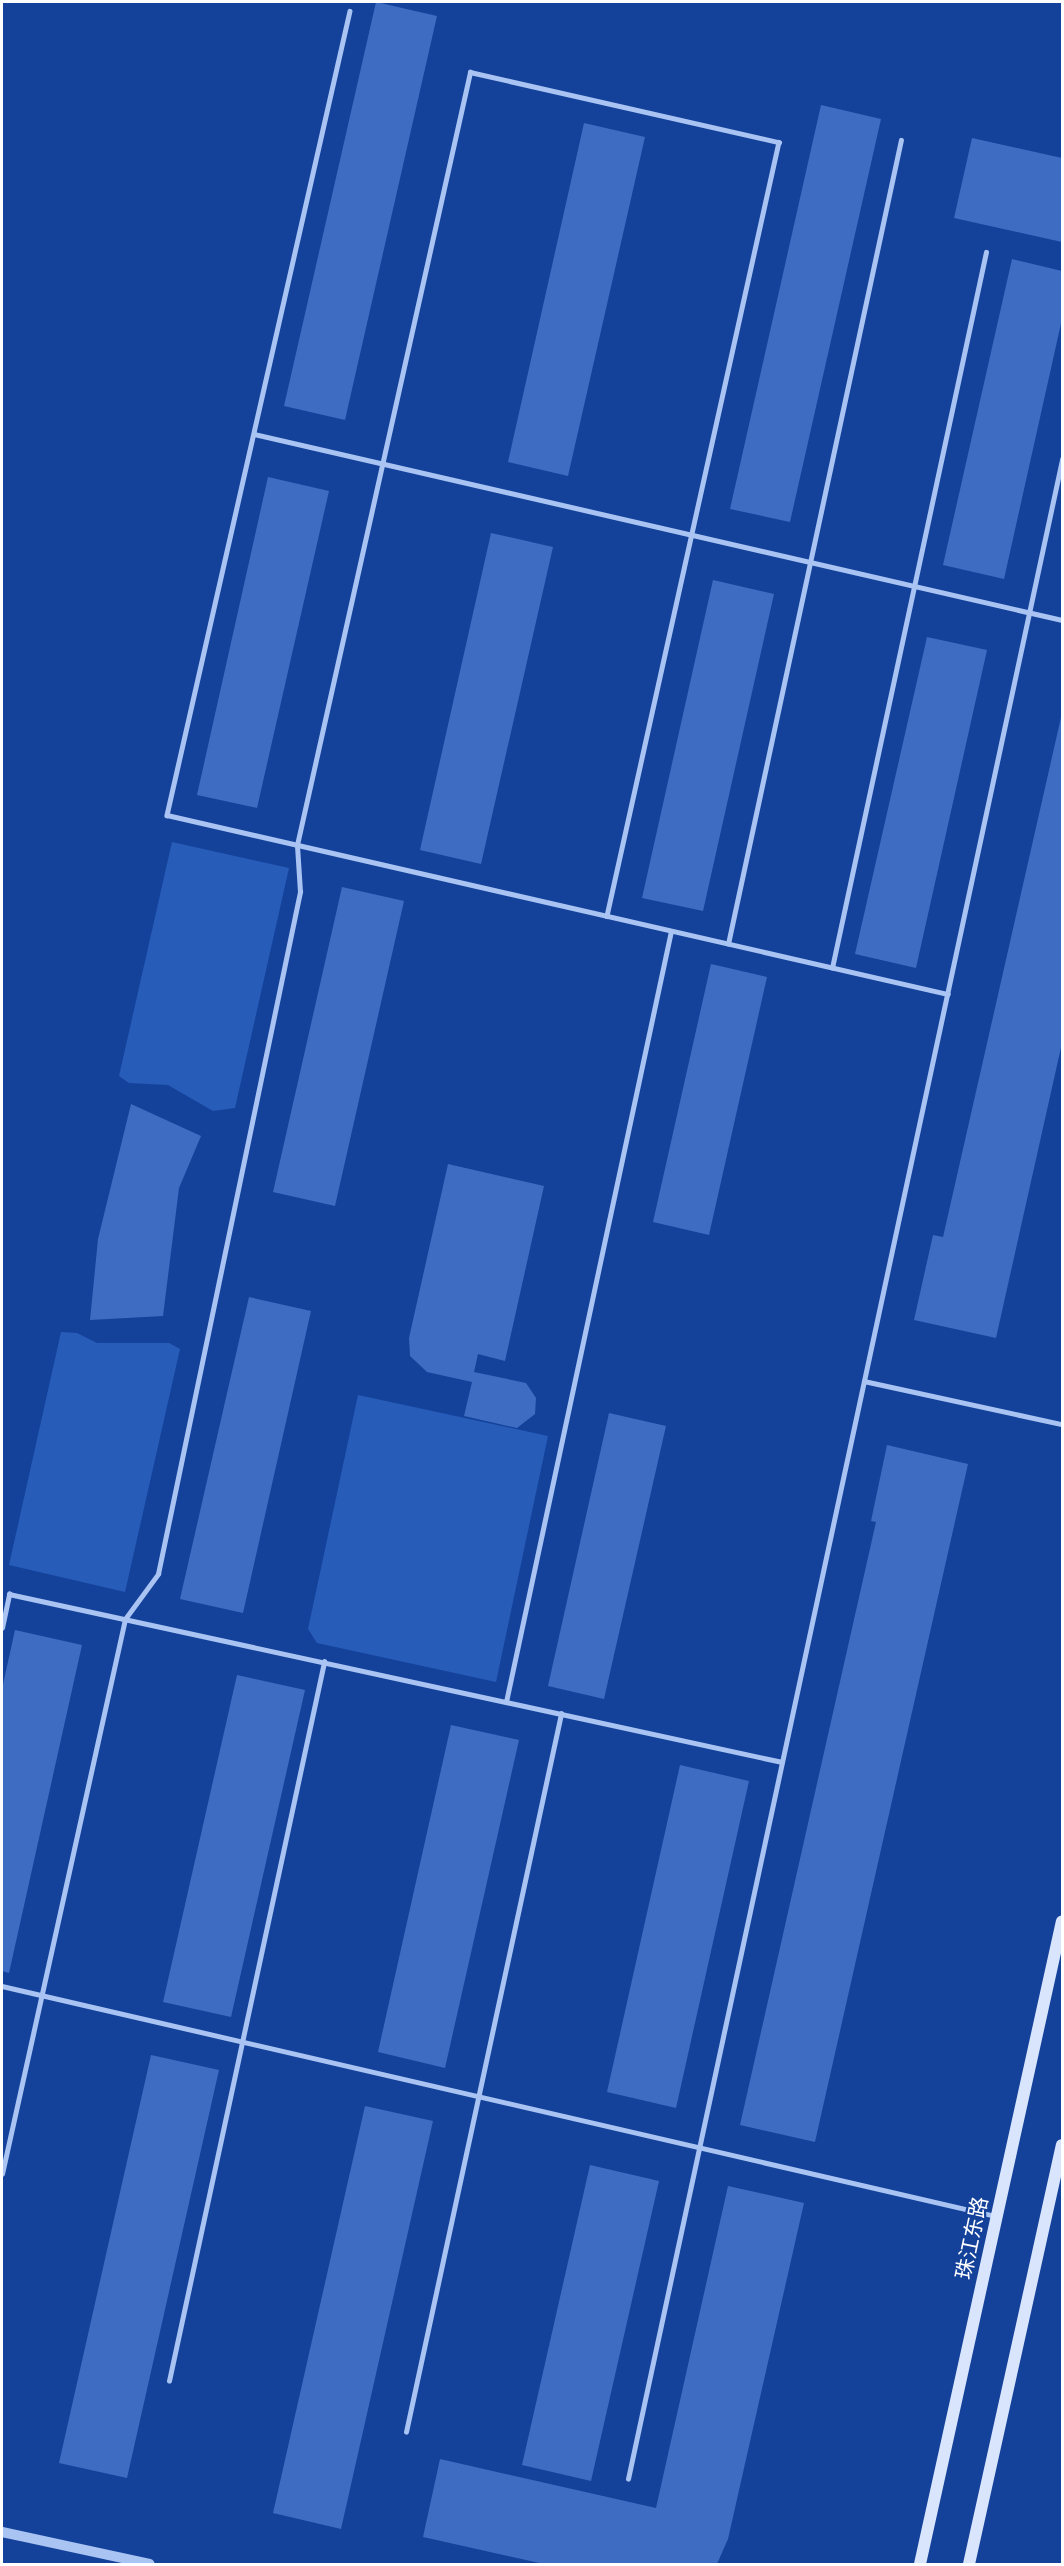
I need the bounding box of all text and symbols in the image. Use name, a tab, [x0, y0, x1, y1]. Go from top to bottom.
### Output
street label: 珠江东路	[951, 2194, 993, 2282]

